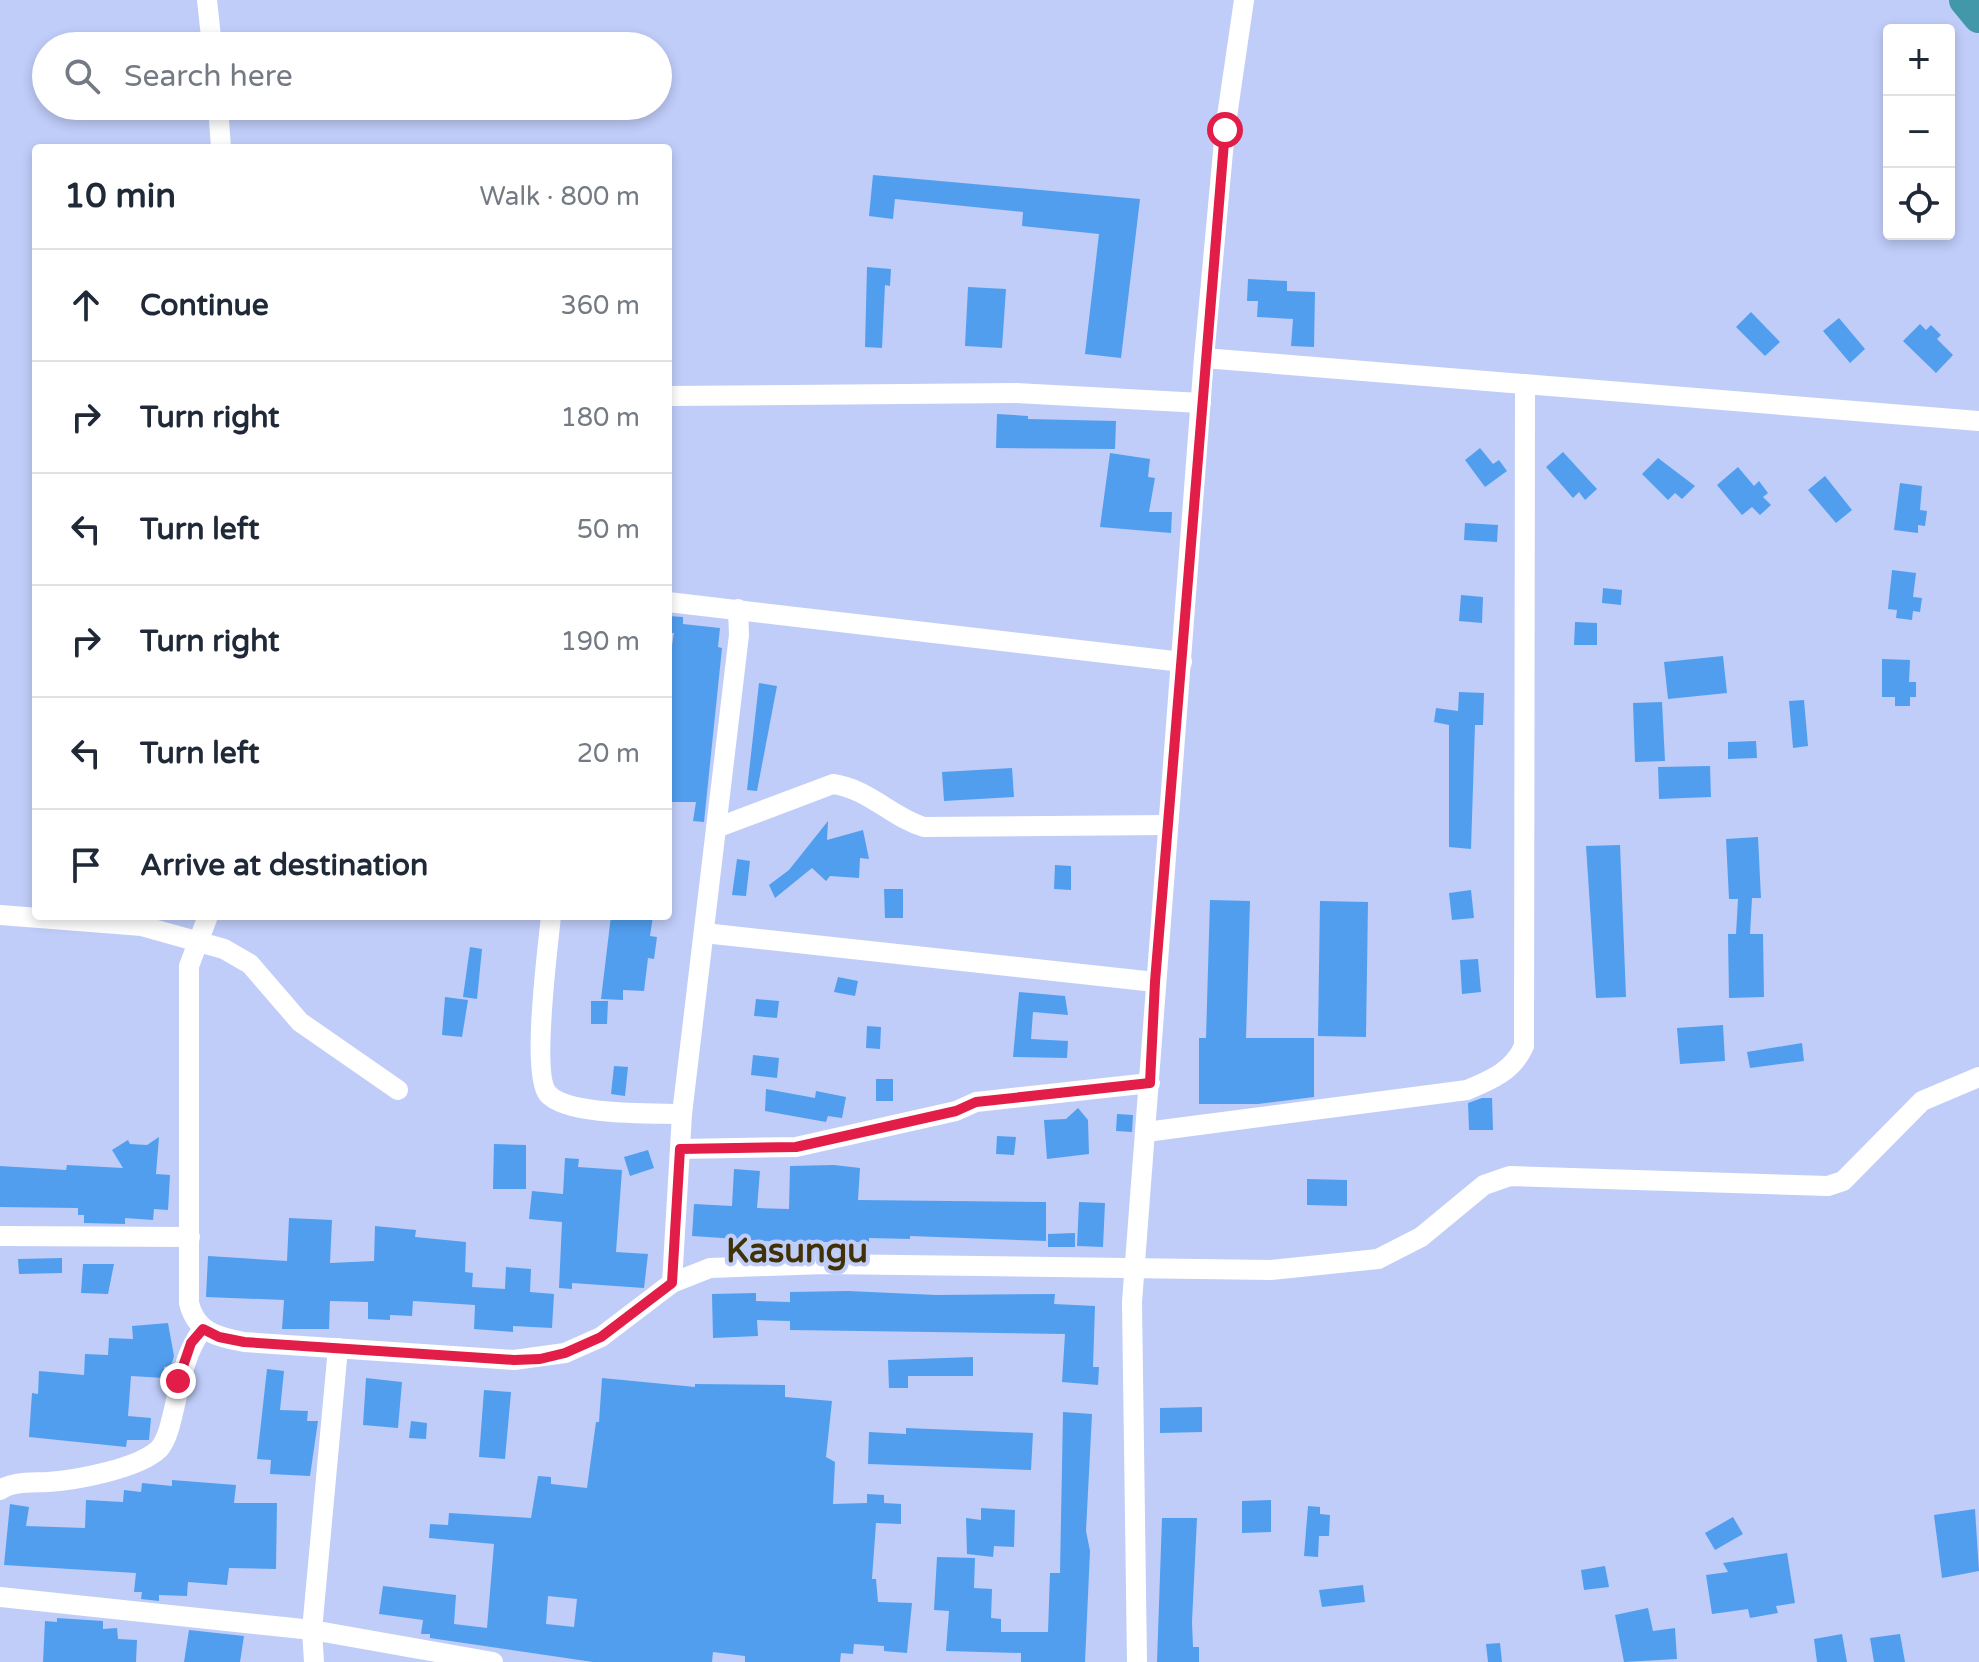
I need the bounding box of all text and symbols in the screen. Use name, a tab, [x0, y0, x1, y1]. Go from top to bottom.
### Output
map controls	[1883, 24, 1955, 240]
button: +	[1883, 24, 1955, 96]
search box	[32, 32, 672, 120]
icon: search	[60, 54, 104, 98]
text: Search here	[124, 58, 293, 95]
button: −	[1883, 96, 1955, 168]
route start	[1207, 112, 1243, 148]
button: locate	[1883, 168, 1955, 240]
text: 10 min	[64, 176, 176, 217]
text: Walk · 800 m	[480, 181, 640, 212]
icon: ahead	[64, 283, 108, 327]
text: Continue	[140, 287, 269, 324]
text: 360 m	[560, 290, 640, 321]
icon: right	[64, 395, 108, 439]
text: Turn right	[140, 399, 280, 436]
text: 180 m	[560, 402, 640, 433]
icon: left	[64, 507, 108, 551]
text: Turn left	[140, 511, 259, 548]
text: 50 m	[577, 514, 640, 545]
icon: right	[64, 619, 108, 663]
text: Turn right	[140, 623, 280, 660]
text: 190 m	[560, 626, 640, 657]
icon: left	[64, 731, 108, 775]
text: Turn left	[140, 735, 259, 772]
text: 20 m	[577, 738, 640, 769]
icon: arrive	[64, 843, 108, 887]
text: Arrive at destination	[140, 847, 428, 884]
district label: Kasungu	[726, 1231, 868, 1272]
route end	[160, 1363, 196, 1399]

